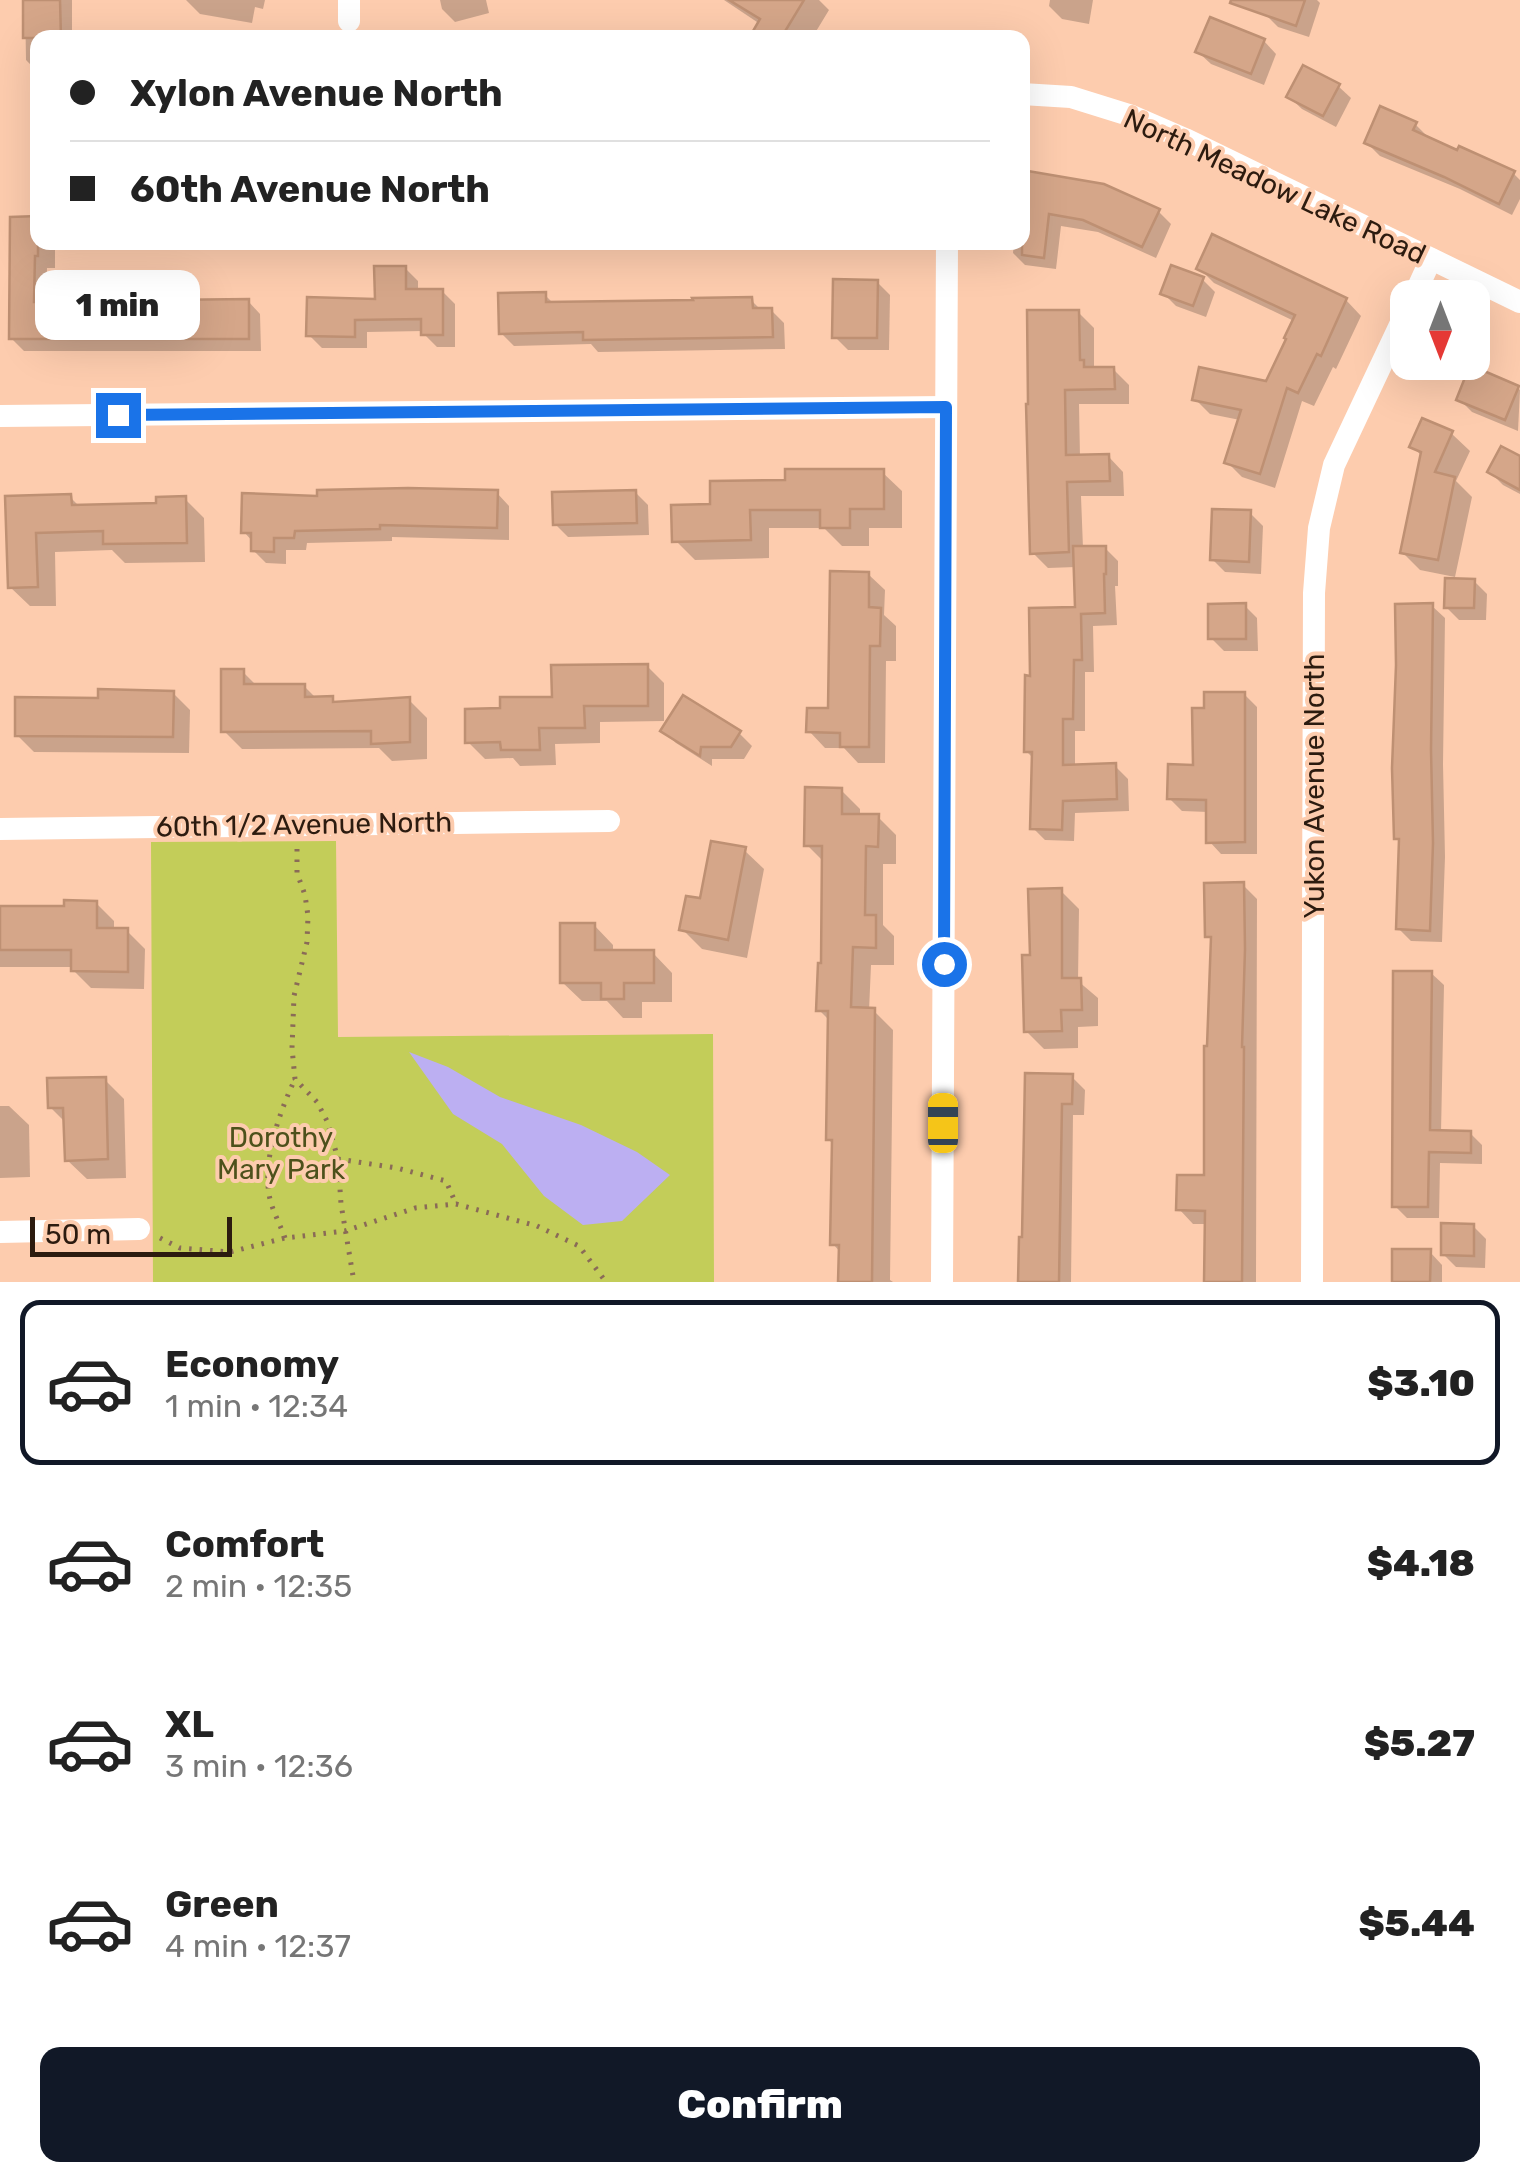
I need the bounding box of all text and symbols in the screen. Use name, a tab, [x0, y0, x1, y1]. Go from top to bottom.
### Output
text: Xylon Avenue North	[130, 70, 503, 116]
street label: North Meadow Lake Road	[1119, 102, 1431, 271]
text: 60th Avenue North	[130, 166, 490, 212]
callout: 1 min	[36, 270, 200, 340]
north arrow	[1390, 280, 1490, 380]
map controls	[1390, 280, 1490, 380]
text: 1 min	[76, 286, 159, 324]
route end	[96, 393, 141, 438]
street label: Yukon Avenue North	[1298, 653, 1331, 919]
street label: 60th 1/2 Avenue North	[156, 805, 452, 844]
route start	[922, 942, 967, 987]
car	[928, 1093, 958, 1153]
park label: Dorothy Mary Park	[217, 1121, 346, 1186]
scale bar	[30, 1212, 232, 1256]
text: 50 m	[45, 1218, 111, 1251]
icon: car	[45, 1338, 135, 1428]
text: Economy	[165, 1341, 339, 1387]
text: $3.10	[1367, 1360, 1475, 1406]
text: 1 min · 12:34	[165, 1387, 348, 1425]
icon: car	[45, 1518, 135, 1608]
text: Comfort	[165, 1521, 324, 1567]
text: $4.18	[1367, 1540, 1475, 1586]
text: 2 min · 12:35	[165, 1567, 352, 1605]
icon: car	[45, 1698, 135, 1788]
text: XL	[165, 1701, 214, 1747]
text: $5.27	[1364, 1720, 1475, 1766]
text: 3 min · 12:36	[165, 1747, 353, 1785]
icon: car	[45, 1878, 135, 1968]
text: Green	[165, 1881, 279, 1927]
text: $5.44	[1358, 1900, 1475, 1946]
text: 4 min · 12:37	[165, 1927, 351, 1965]
button: Confirm	[40, 2047, 1480, 2162]

